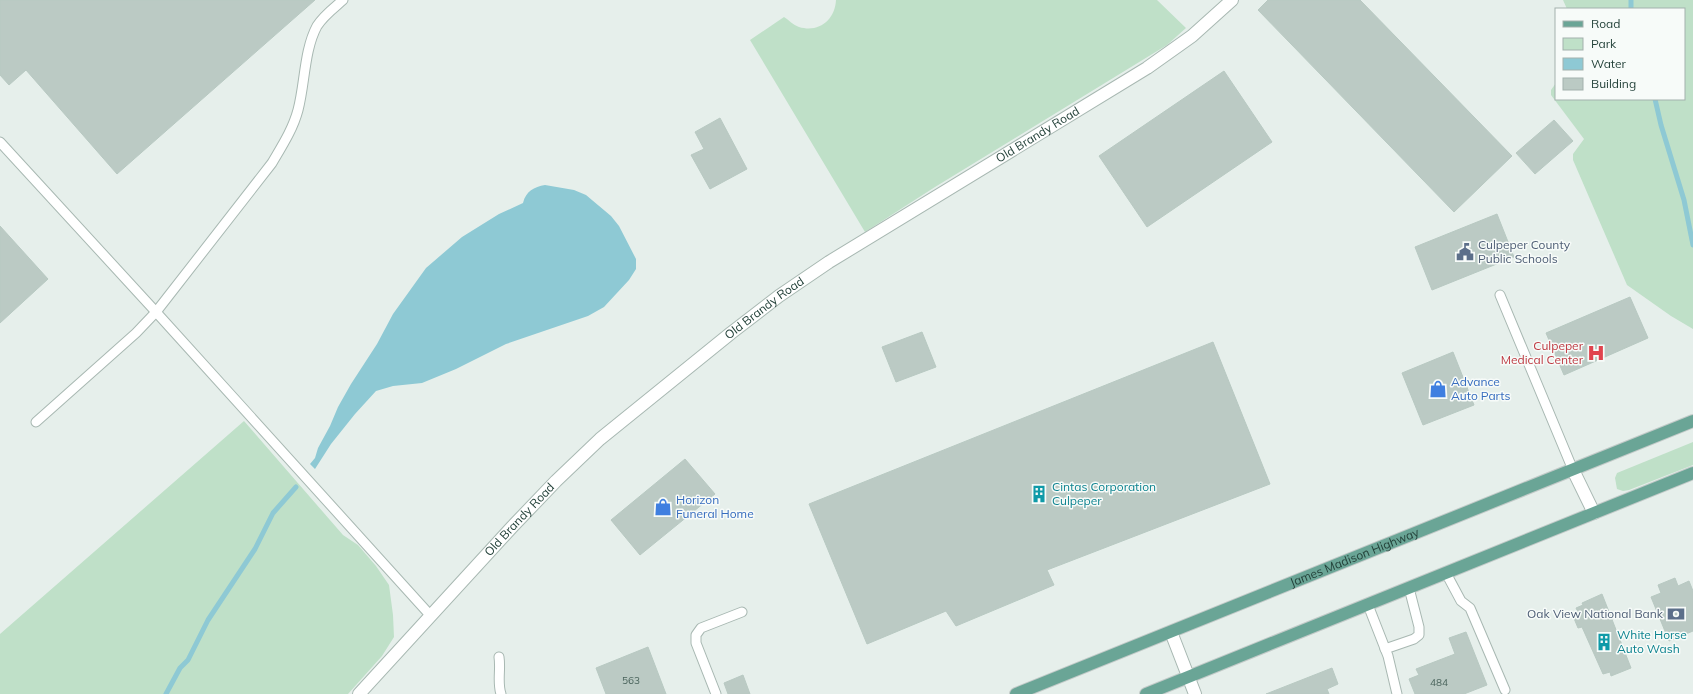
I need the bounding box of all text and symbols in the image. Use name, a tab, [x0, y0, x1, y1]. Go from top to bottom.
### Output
legend	[1555, 8, 1685, 100]
text: Road	[1591, 16, 1620, 31]
text: Park	[1591, 36, 1617, 51]
text: Water	[1591, 56, 1627, 71]
text: Building	[1591, 76, 1636, 91]
street label: Old Brandy Road	[993, 103, 1082, 165]
place label: Culpeper County Public Schools	[1478, 237, 1571, 266]
public building icon: Culpeper County Public Schools	[1455, 242, 1475, 262]
street label: Old Brandy Road	[721, 273, 807, 342]
place label: Culpeper Medical Center	[1501, 338, 1584, 367]
hospital icon: Culpeper Medical Center	[1586, 343, 1606, 363]
place label: Advance Auto Parts	[1451, 374, 1510, 403]
shop icon: Advance Auto Parts	[1428, 379, 1448, 399]
street label: Old Brandy Road	[481, 479, 557, 559]
place label: Cintas Corporation Culpeper	[1052, 479, 1156, 508]
building icon: Cintas Corporation Culpeper	[1029, 484, 1049, 504]
place label: Horizon Funeral Home	[676, 492, 754, 521]
shop icon: Horizon Funeral Home	[653, 497, 673, 517]
street label: James Madison Highway	[1288, 524, 1422, 590]
bank icon: Oak View National Bank	[1666, 604, 1686, 624]
place label: Oak View National Bank	[1527, 606, 1664, 621]
place label: White Horse Auto Wash	[1617, 627, 1687, 656]
building icon: White Horse Auto Wash	[1594, 632, 1614, 652]
house number: 563	[622, 674, 640, 687]
house number: 484	[1430, 676, 1448, 689]

